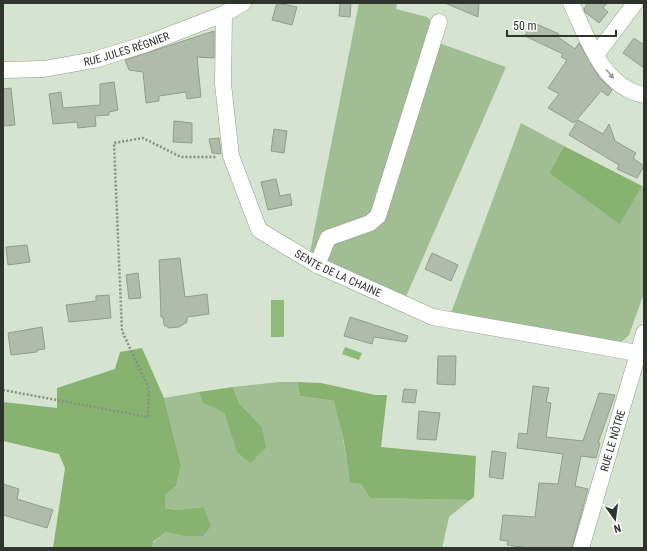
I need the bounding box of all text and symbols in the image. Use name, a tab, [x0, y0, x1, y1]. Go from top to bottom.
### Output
scale bar	[507, 12, 616, 38]
text: 50 m	[513, 19, 537, 33]
street label: RUE JULES RÉGNIER	[83, 30, 171, 69]
one-way arrow	[605, 68, 614, 79]
street label: SENTE DE LA CHAINE	[292, 247, 384, 300]
street label: RUE LE NÔTRE	[598, 408, 628, 473]
north arrow	[595, 499, 635, 539]
text: N	[612, 521, 622, 535]

